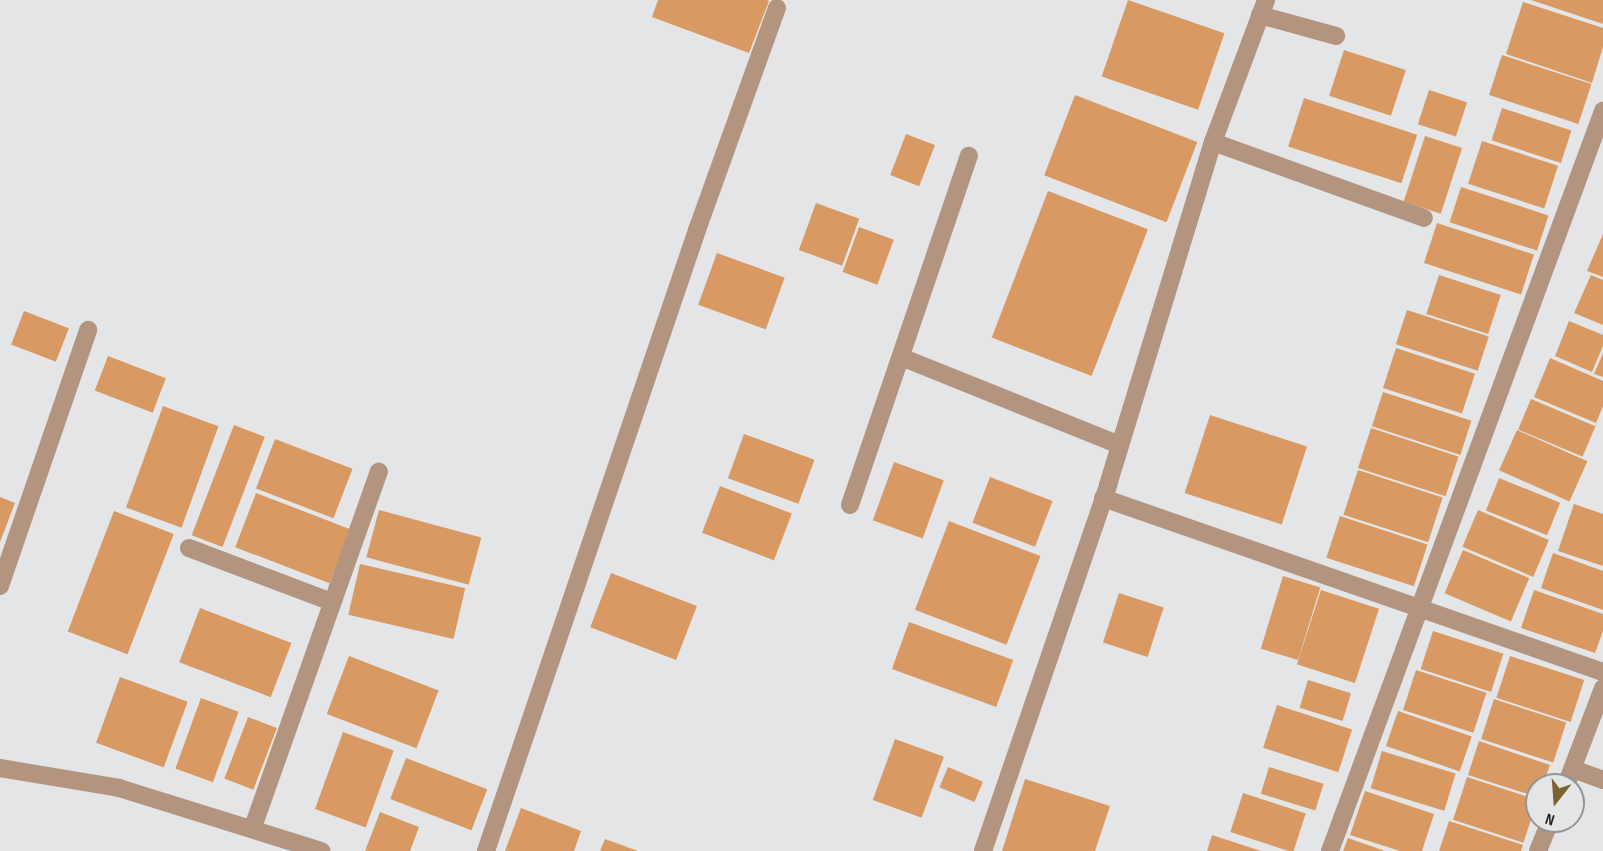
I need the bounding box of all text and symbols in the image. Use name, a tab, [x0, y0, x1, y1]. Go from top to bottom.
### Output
north arrow	[1525, 773, 1585, 833]
text: N	[1543, 808, 1557, 829]

